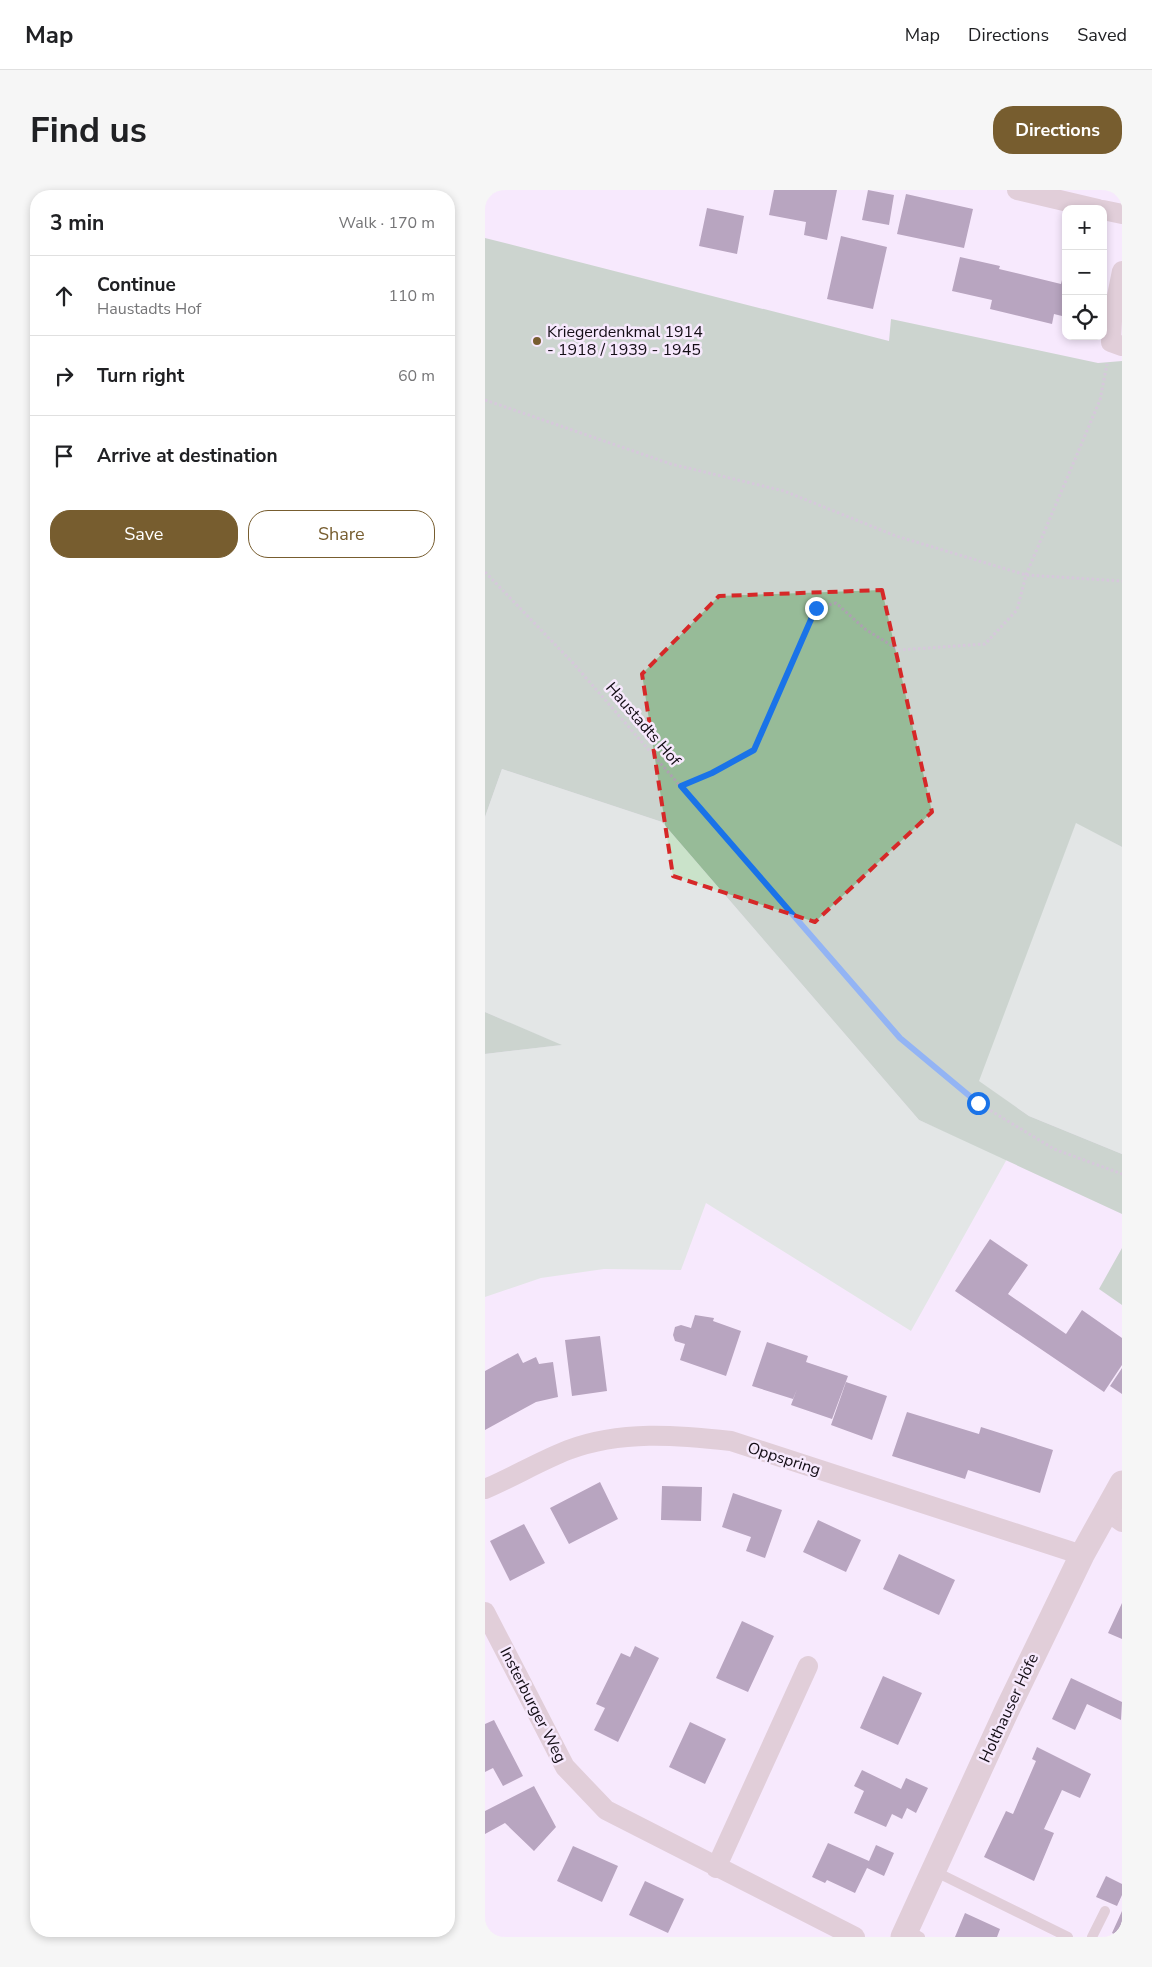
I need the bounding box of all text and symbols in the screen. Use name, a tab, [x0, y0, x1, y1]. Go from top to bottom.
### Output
text: Map	[25, 19, 73, 51]
text: Map	[905, 23, 940, 47]
text: Directions	[968, 23, 1049, 47]
text: Saved	[1077, 23, 1127, 47]
button: Directions	[993, 106, 1122, 154]
text: Find us	[30, 107, 147, 154]
map controls	[1062, 205, 1107, 340]
button: +	[1062, 205, 1107, 250]
text: 3 min	[50, 209, 104, 237]
text: Walk · 170 m	[339, 212, 435, 234]
button: −	[1062, 250, 1107, 295]
text: Continue	[97, 272, 176, 298]
icon: ahead	[50, 282, 78, 310]
text: 110 m	[388, 285, 435, 307]
button: locate	[1062, 295, 1107, 340]
text: Haustadts Hof	[97, 298, 201, 320]
place label: Kriegerdenkmal 1914 - 1918 / 1939 - 1945	[547, 321, 703, 361]
marker: Kriegerdenkmal 1914 - 1918 / 1939 - 1945	[531, 335, 543, 347]
icon: right	[50, 362, 78, 390]
text: Turn right	[97, 363, 184, 389]
text: 60 m	[398, 365, 435, 387]
icon: arrive	[50, 442, 78, 470]
text: Arrive at destination	[97, 443, 278, 469]
button: Save	[50, 510, 238, 558]
button: Share	[248, 510, 435, 558]
route end	[805, 597, 828, 620]
street label: Haustadts Hof	[600, 677, 686, 771]
route start	[967, 1092, 990, 1115]
street label: Oppspring	[745, 1437, 823, 1481]
street label: Insterburger Weg	[494, 1644, 572, 1766]
street label: Holthauser Höfe	[974, 1650, 1044, 1766]

